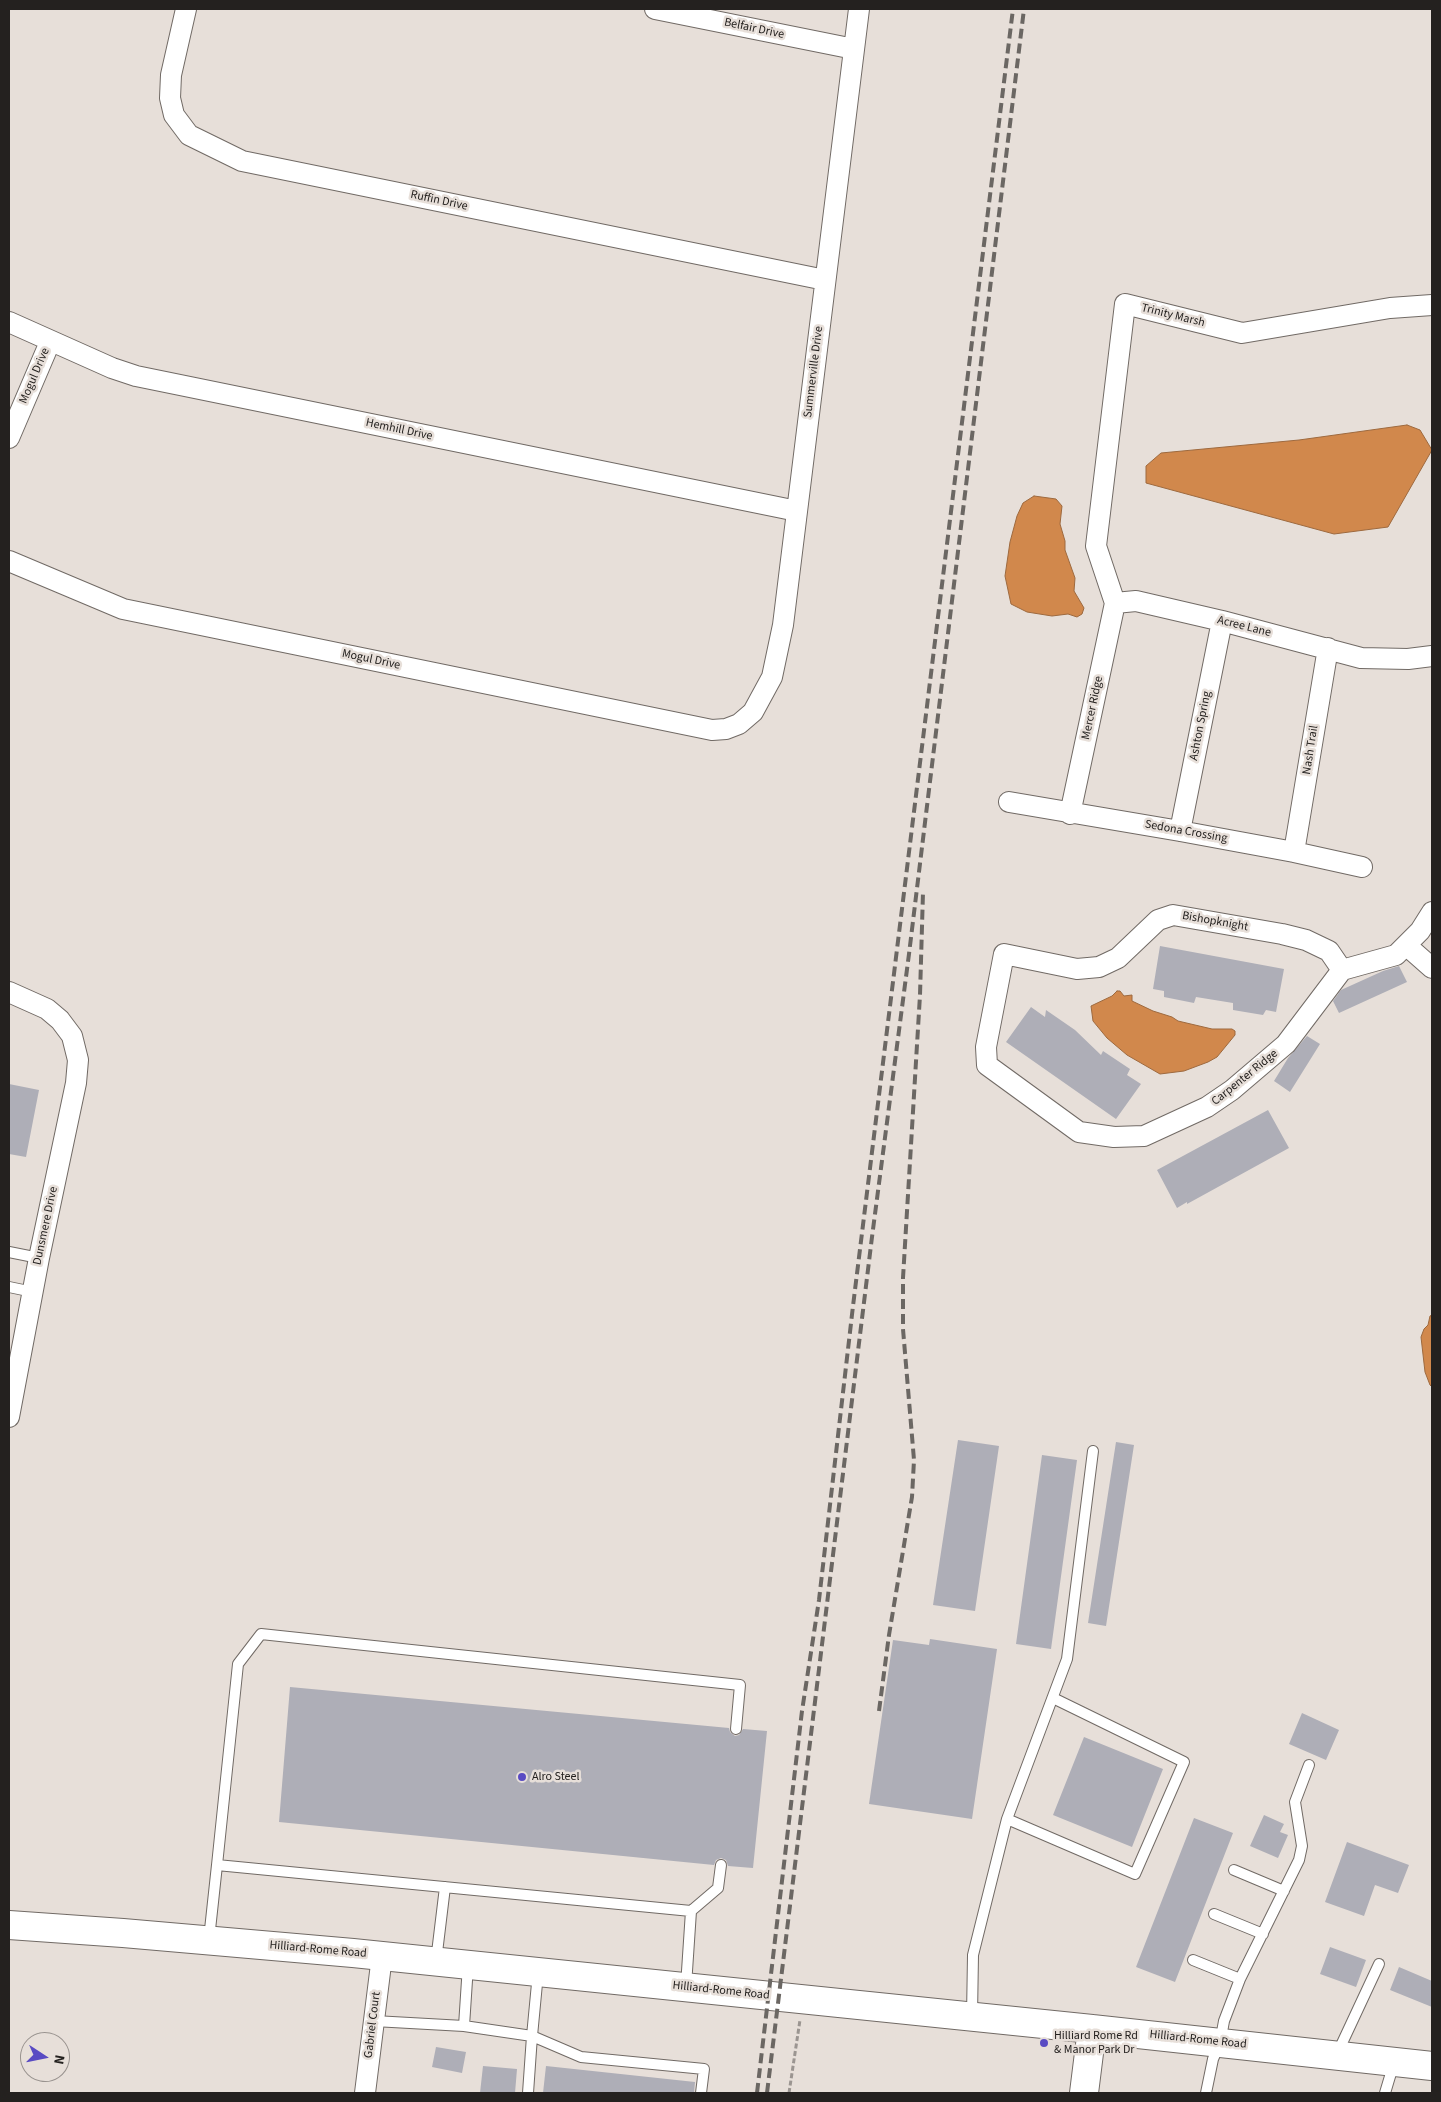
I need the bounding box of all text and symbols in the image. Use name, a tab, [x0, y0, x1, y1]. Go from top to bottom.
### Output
street label: Belfair Drive	[723, 16, 785, 42]
street label: Ruffin Drive	[409, 188, 469, 214]
street label: Trinity Marsh	[1140, 301, 1206, 331]
street label: Summerville Drive	[801, 325, 827, 419]
street label: Mogul Drive	[17, 346, 53, 406]
street label: Hemhill Drive	[364, 416, 434, 444]
street label: Acree Lane	[1216, 613, 1272, 641]
street label: Mogul Drive	[341, 647, 401, 673]
street label: Mercer Ridge	[1079, 675, 1107, 741]
street label: Ashton Spring	[1187, 690, 1215, 762]
street label: Nash Trail	[1300, 724, 1322, 776]
street label: Sedona Crossing	[1144, 818, 1228, 846]
street label: Bishopknight	[1181, 909, 1249, 935]
street label: Carpenter Ridge	[1209, 1047, 1281, 1109]
street label: Dunsmere Drive	[31, 1185, 61, 1267]
place label: Alro Steel	[532, 1770, 580, 1784]
marker: Alro Steel	[516, 1771, 528, 1783]
street label: Hilliard-Rome Road	[269, 1939, 367, 1961]
street label: Hilliard-Rome Road	[672, 1979, 770, 2003]
street label: Gabriel Court	[362, 1991, 384, 2059]
street label: Hilliard-Rome Road	[1149, 2028, 1247, 2052]
place label: Hilliard Rome Rd & Manor Park Dr	[1054, 2029, 1138, 2057]
north arrow	[20, 2032, 70, 2082]
marker: Hilliard Rome Rd & Manor Park Dr	[1038, 2037, 1050, 2049]
text: N	[48, 2053, 69, 2066]

